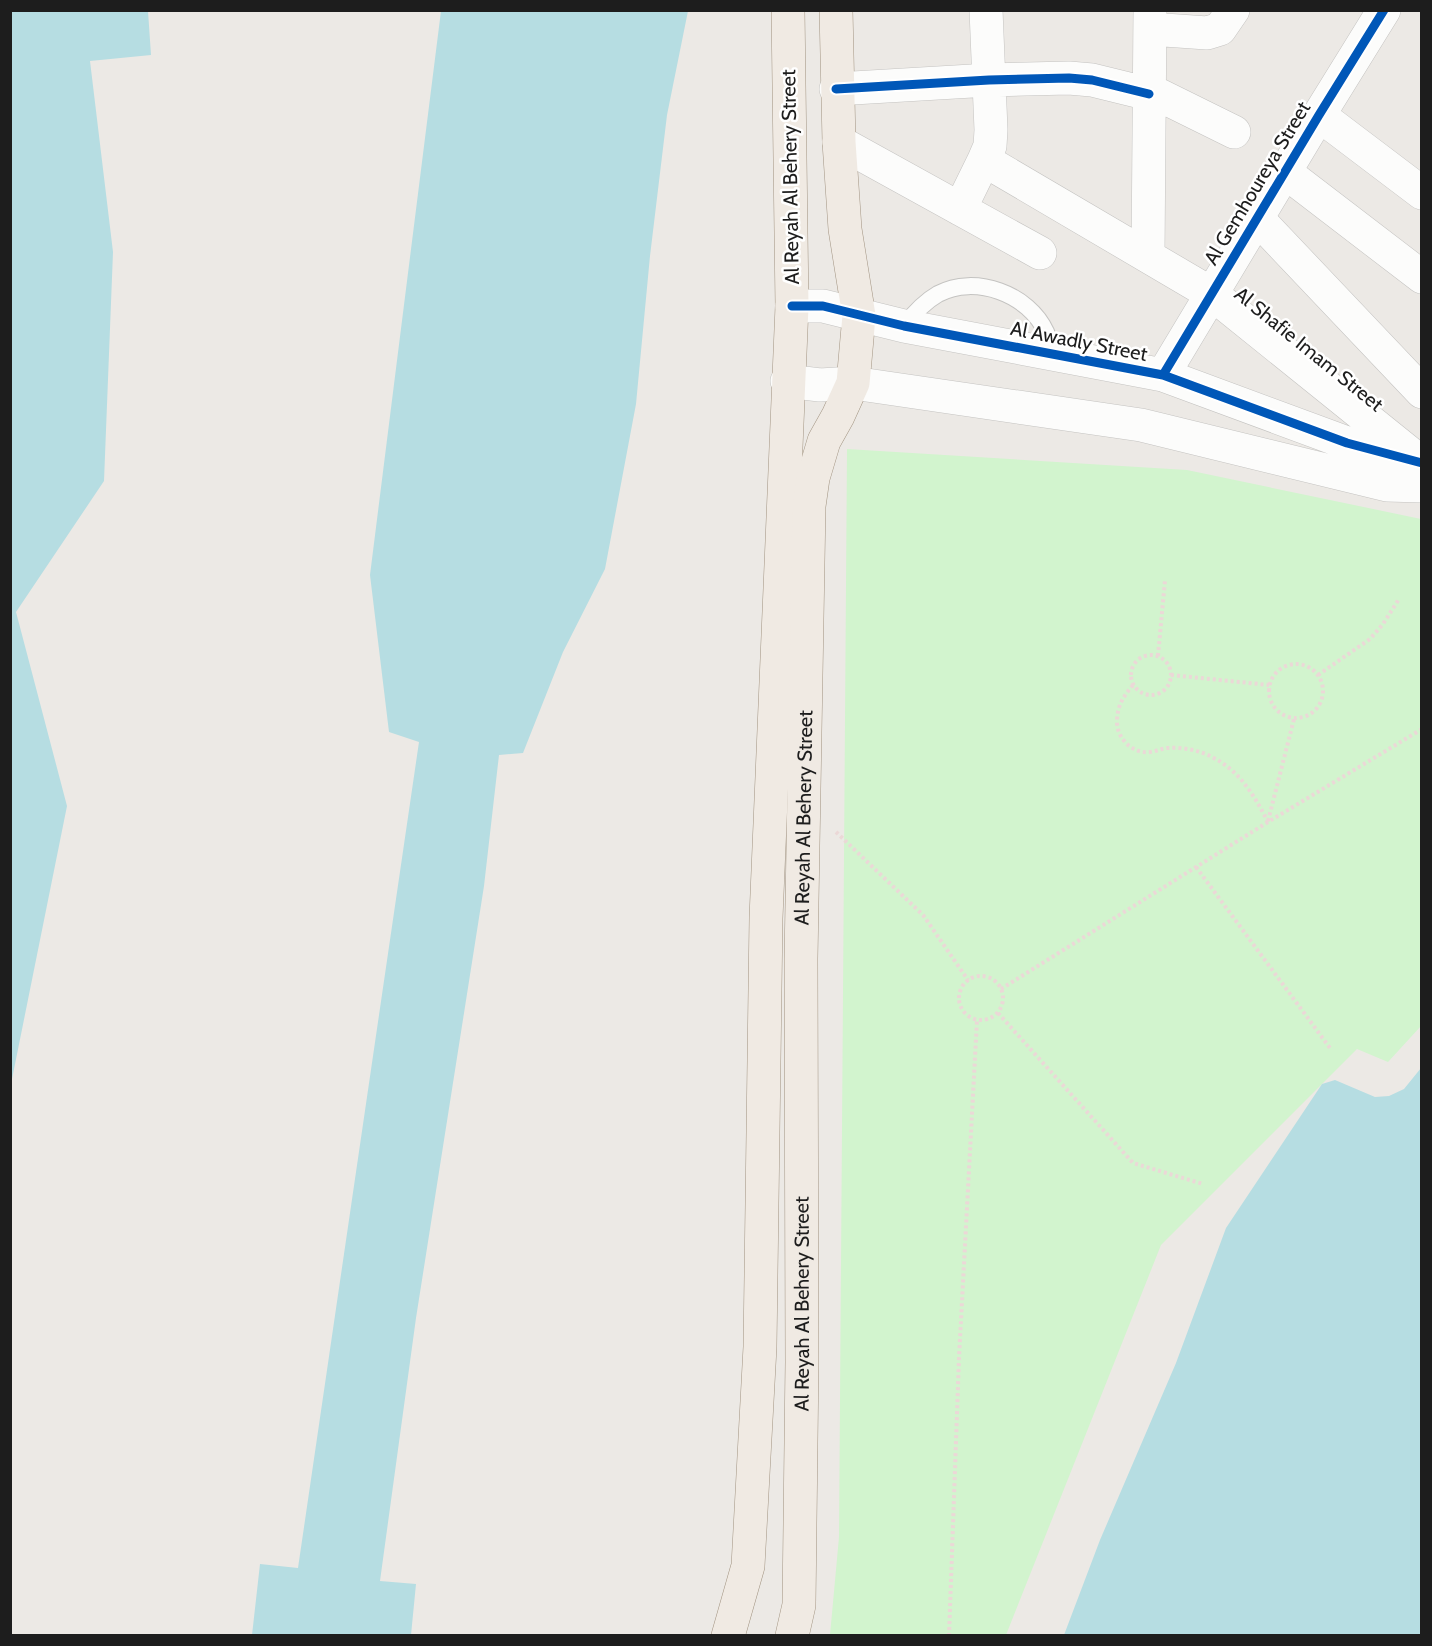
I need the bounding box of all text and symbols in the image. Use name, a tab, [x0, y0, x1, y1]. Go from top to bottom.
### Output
street label: Al Reyah Al Behery Street	[776, 69, 804, 285]
street label: Al Gemhoureya Street	[1199, 97, 1315, 269]
street label: Al Shafie Imam Street	[1230, 282, 1388, 417]
street label: Al Awadly Street	[1009, 316, 1150, 366]
street label: Al Reyah Al Behery Street	[790, 710, 817, 926]
street label: Al Reyah Al Behery Street	[789, 1196, 814, 1412]

